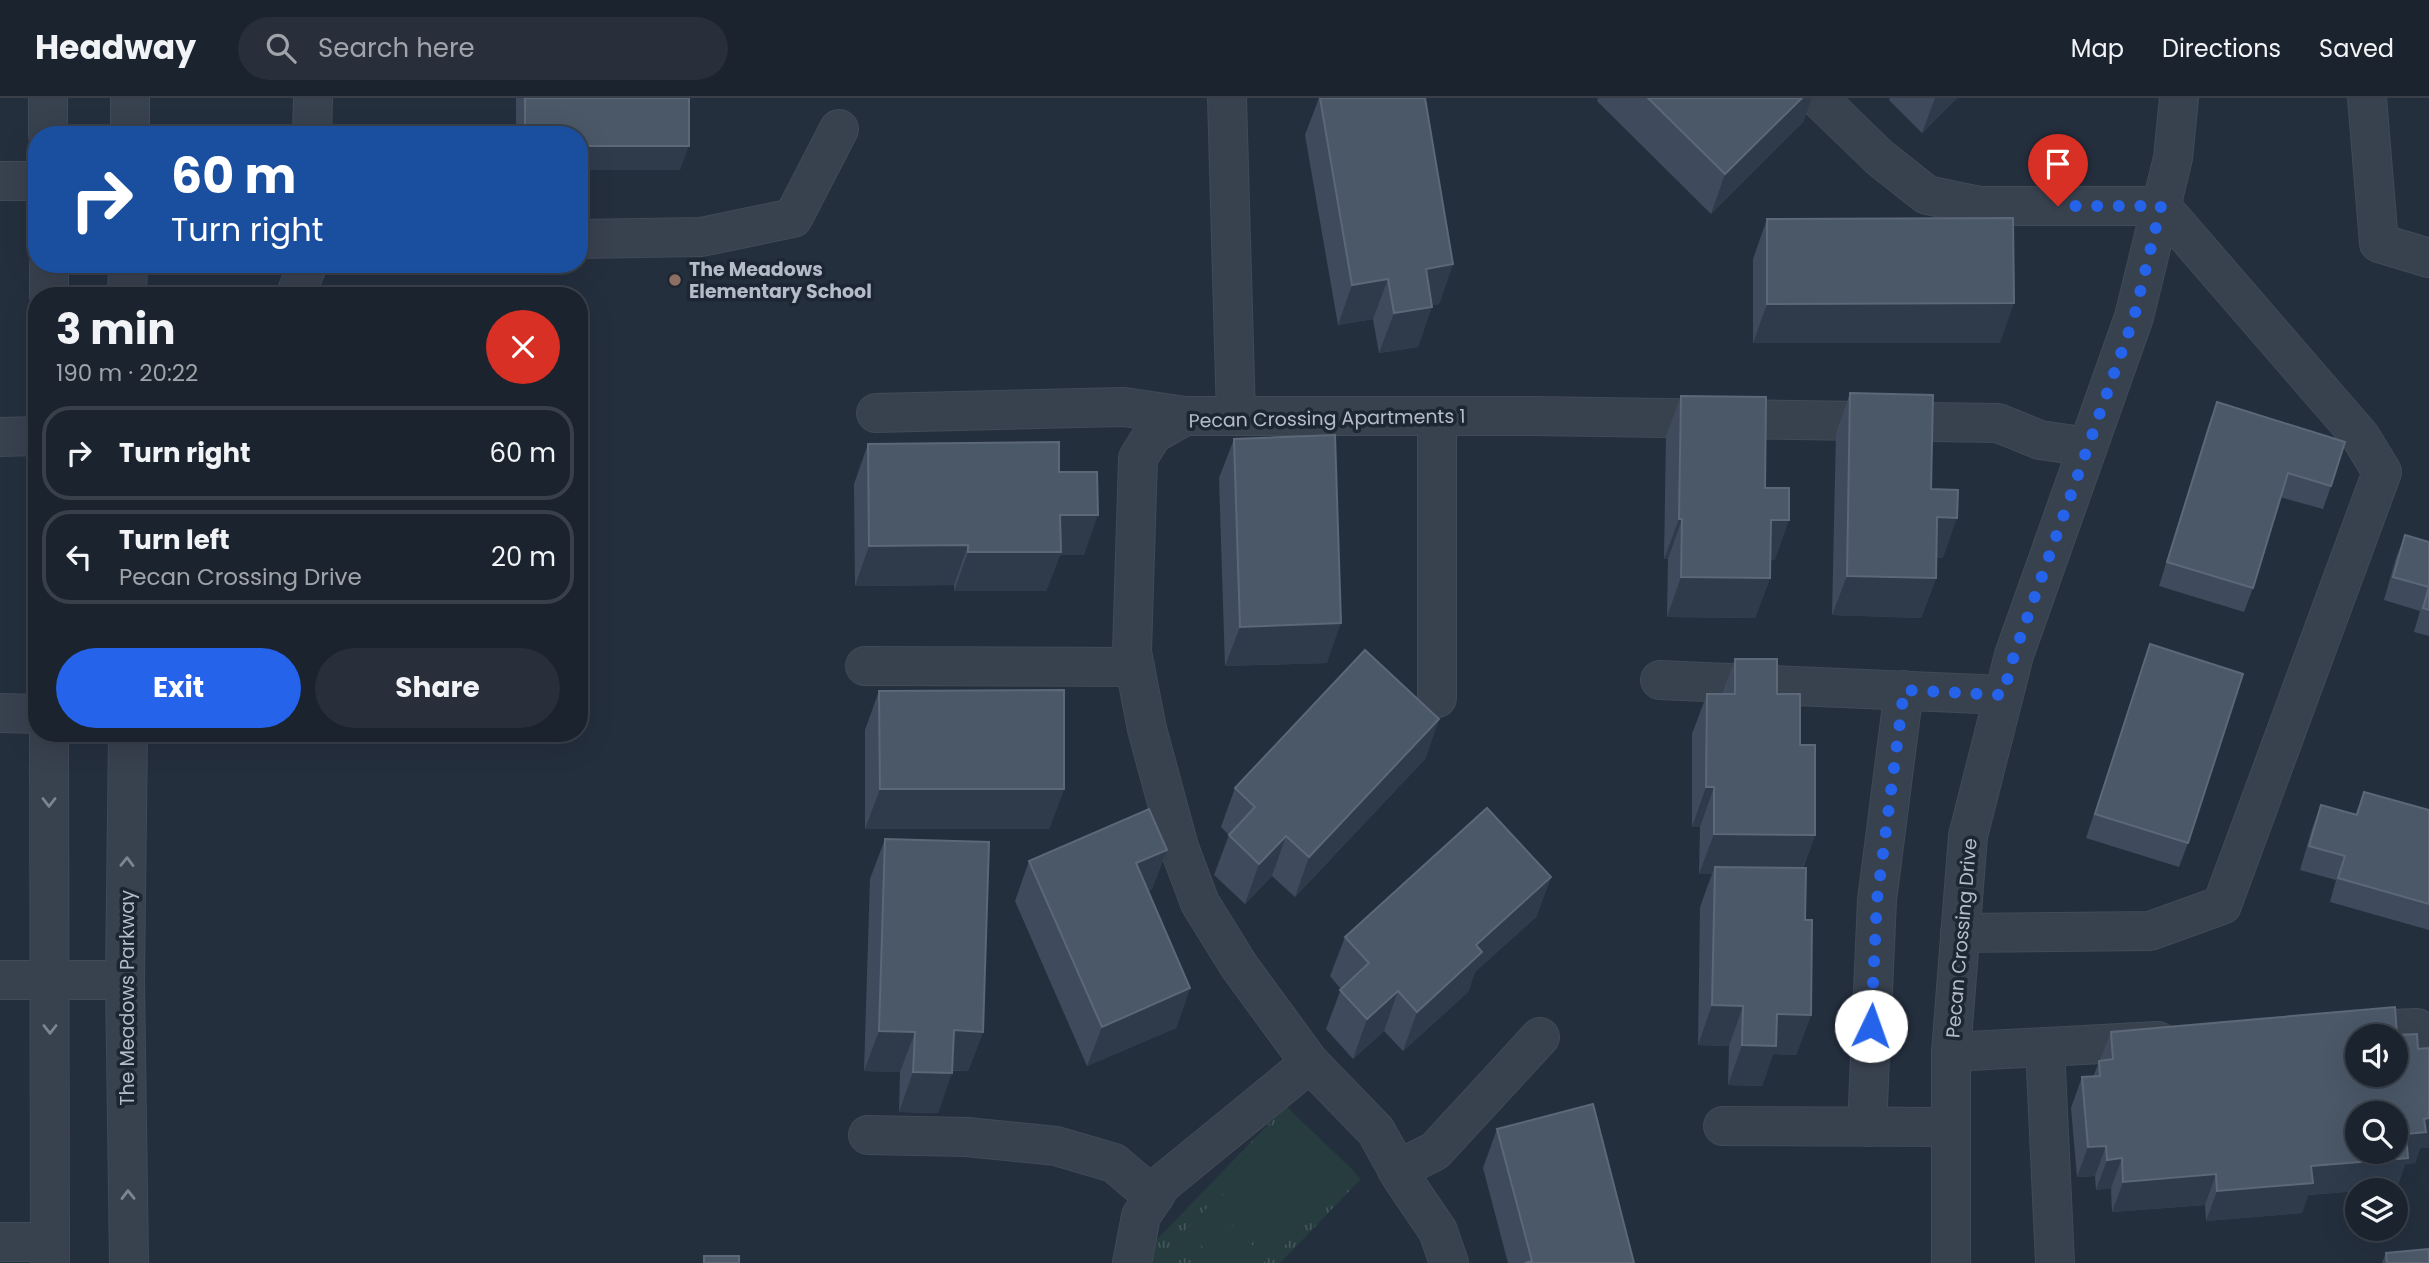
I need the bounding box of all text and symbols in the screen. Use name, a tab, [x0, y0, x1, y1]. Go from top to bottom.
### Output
search box	[238, 17, 728, 80]
text: Headway	[35, 24, 196, 71]
icon: search	[262, 29, 300, 67]
text: Search here	[318, 30, 475, 66]
text: Map	[2071, 32, 2124, 65]
text: Directions	[2162, 32, 2281, 65]
text: Saved	[2319, 32, 2394, 65]
pin	[2028, 134, 2088, 206]
text: 60 m	[171, 142, 296, 210]
icon: arrive	[2039, 145, 2077, 183]
icon: right	[56, 154, 147, 245]
text: Turn right	[171, 207, 323, 252]
place label: The Meadows Elementary School	[689, 256, 872, 305]
marker: The Meadows Elementary School	[667, 272, 683, 288]
text: 3 min	[56, 300, 176, 359]
button: close	[486, 310, 560, 384]
text: 190 m · 20:22	[56, 357, 198, 389]
street label: Pecan Crossing Apartments 1	[1188, 403, 1466, 434]
icon: right	[60, 434, 98, 472]
text: Turn right	[119, 435, 251, 471]
text: 60 m	[489, 435, 556, 471]
text: Turn left	[119, 522, 230, 558]
icon: left	[60, 538, 98, 576]
text: 20 m	[491, 539, 556, 575]
text: Pecan Crossing Drive	[119, 561, 362, 593]
button: Exit	[56, 648, 301, 728]
button: Share	[315, 648, 560, 728]
one-way arrow	[41, 797, 57, 807]
street label: Pecan Crossing Drive	[1939, 837, 1984, 1039]
one-way arrow	[119, 857, 135, 867]
street label: The Meadows Parkway	[114, 890, 141, 1106]
position arrow	[1834, 989, 1908, 1063]
one-way arrow	[42, 1024, 57, 1035]
map controls	[2345, 1024, 2408, 1241]
button: sound	[2345, 1024, 2408, 1087]
button: search	[2345, 1101, 2408, 1164]
button: layers	[2345, 1178, 2408, 1241]
one-way arrow	[120, 1189, 136, 1200]

